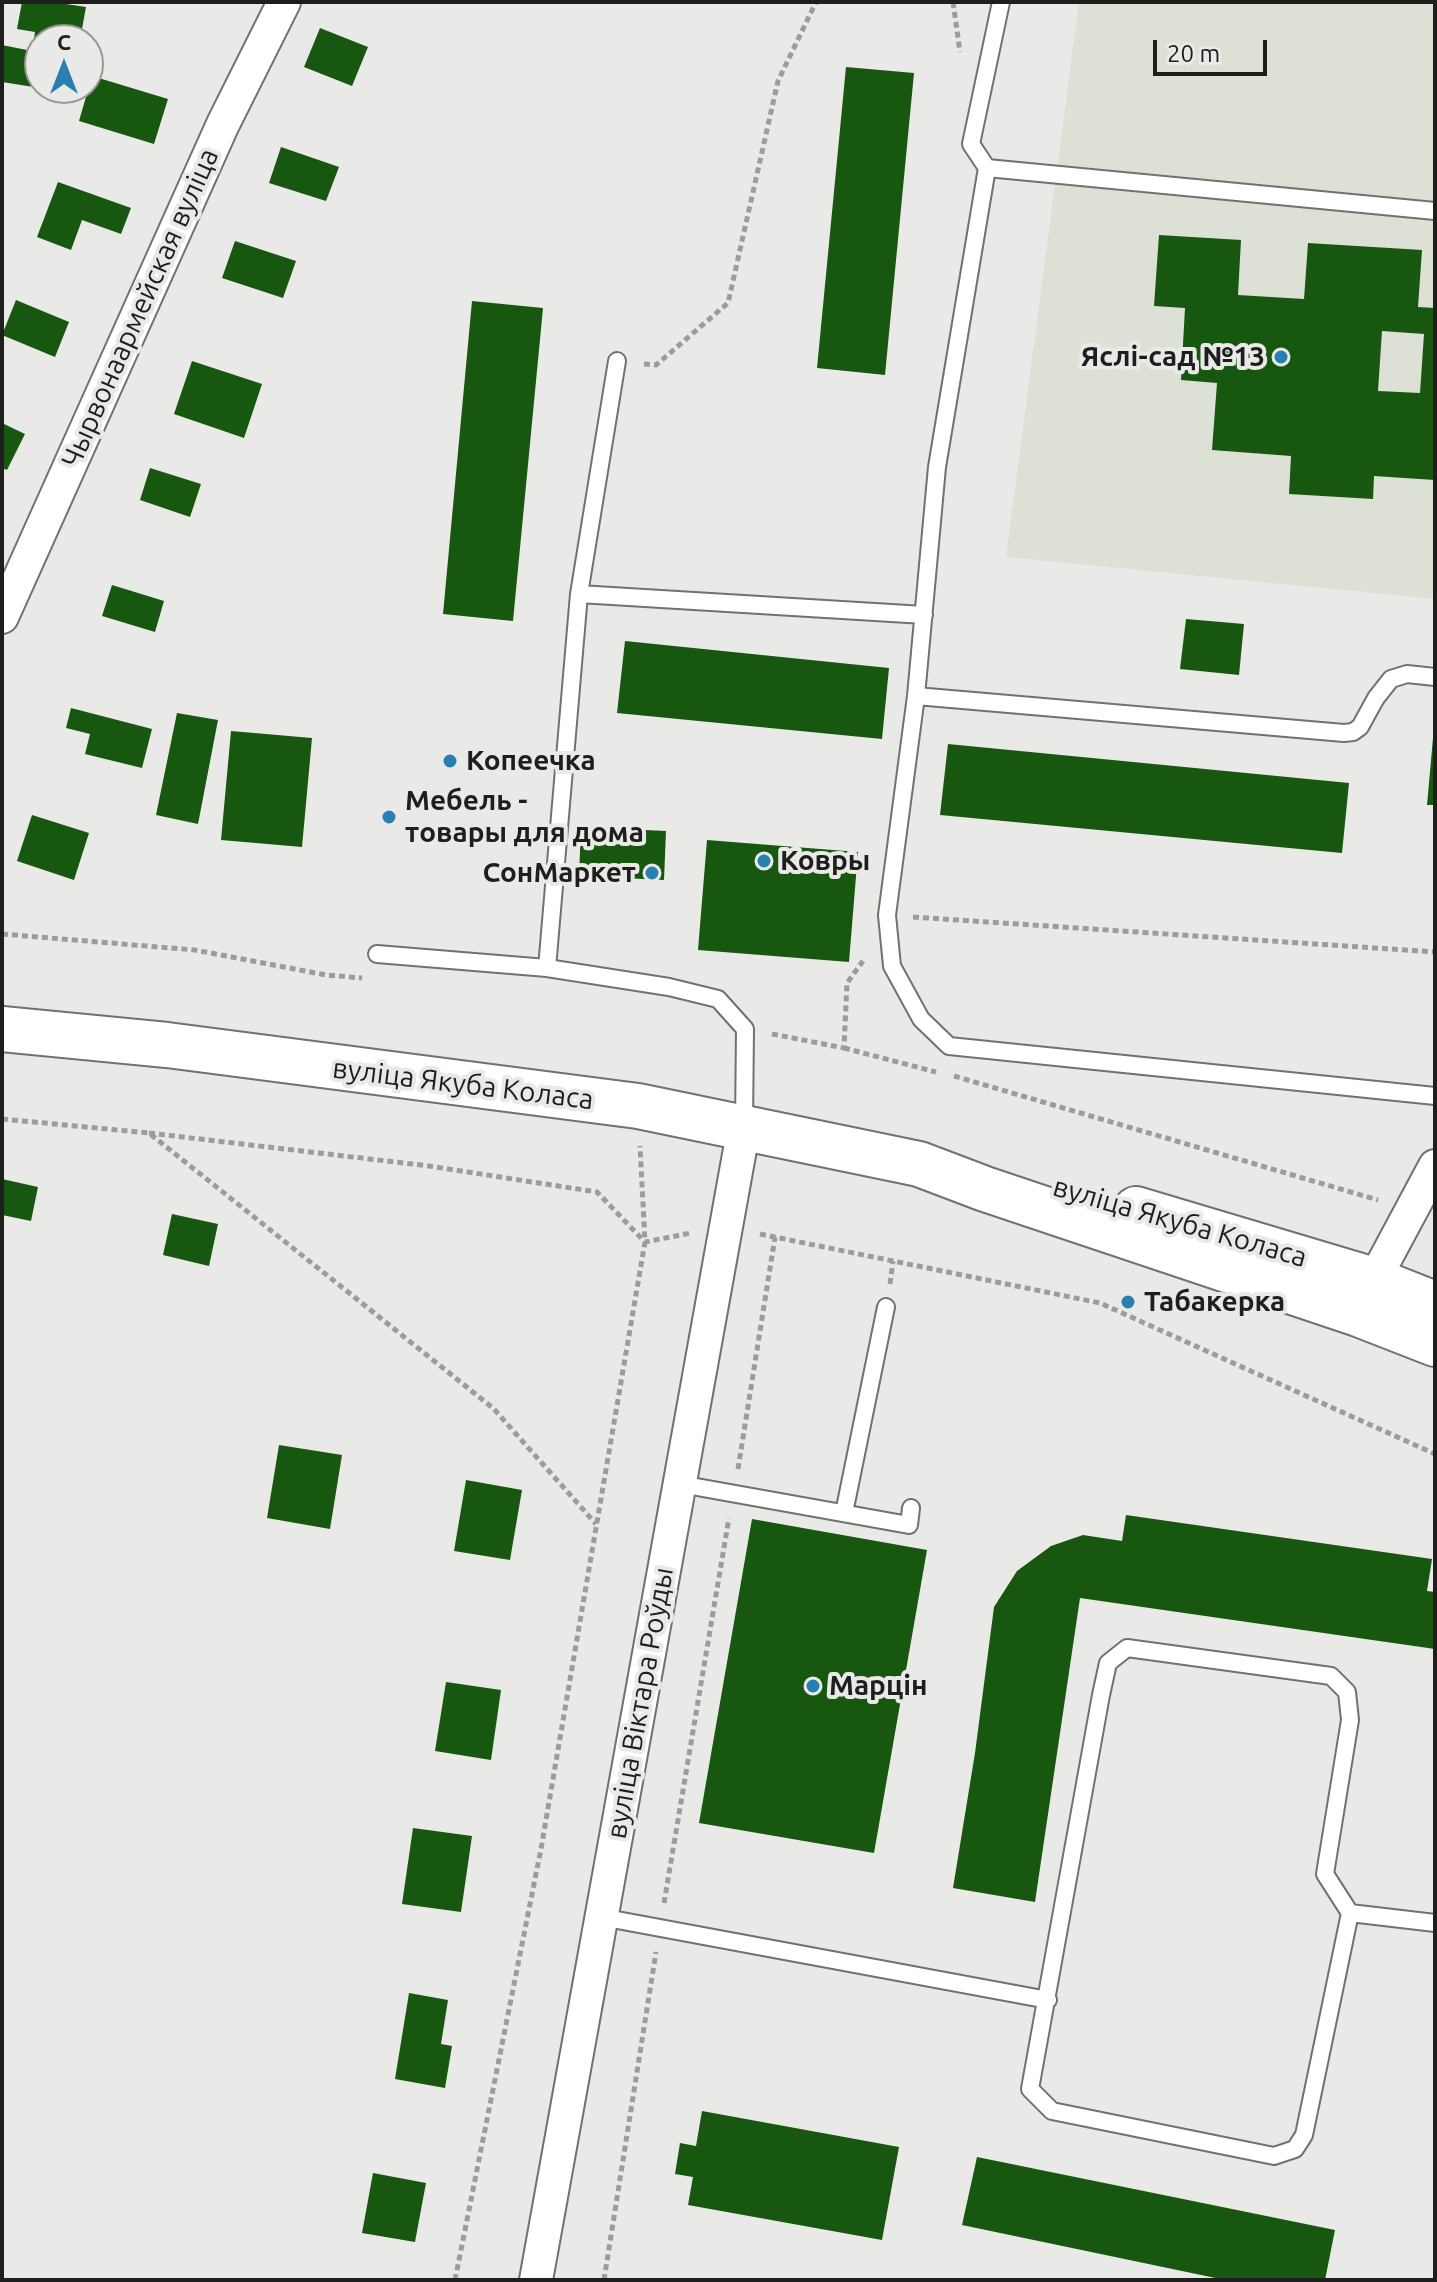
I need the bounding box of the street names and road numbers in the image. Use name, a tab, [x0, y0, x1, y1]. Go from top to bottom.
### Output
street label: Чырвонаармейская вуліца	[54, 143, 226, 473]
street label: вуліца Якуба Коласа	[331, 1051, 595, 1117]
street label: вуліца Якуба Коласа	[1049, 1170, 1311, 1274]
street label: вуліца Віктара Роўды	[600, 1565, 680, 1841]

